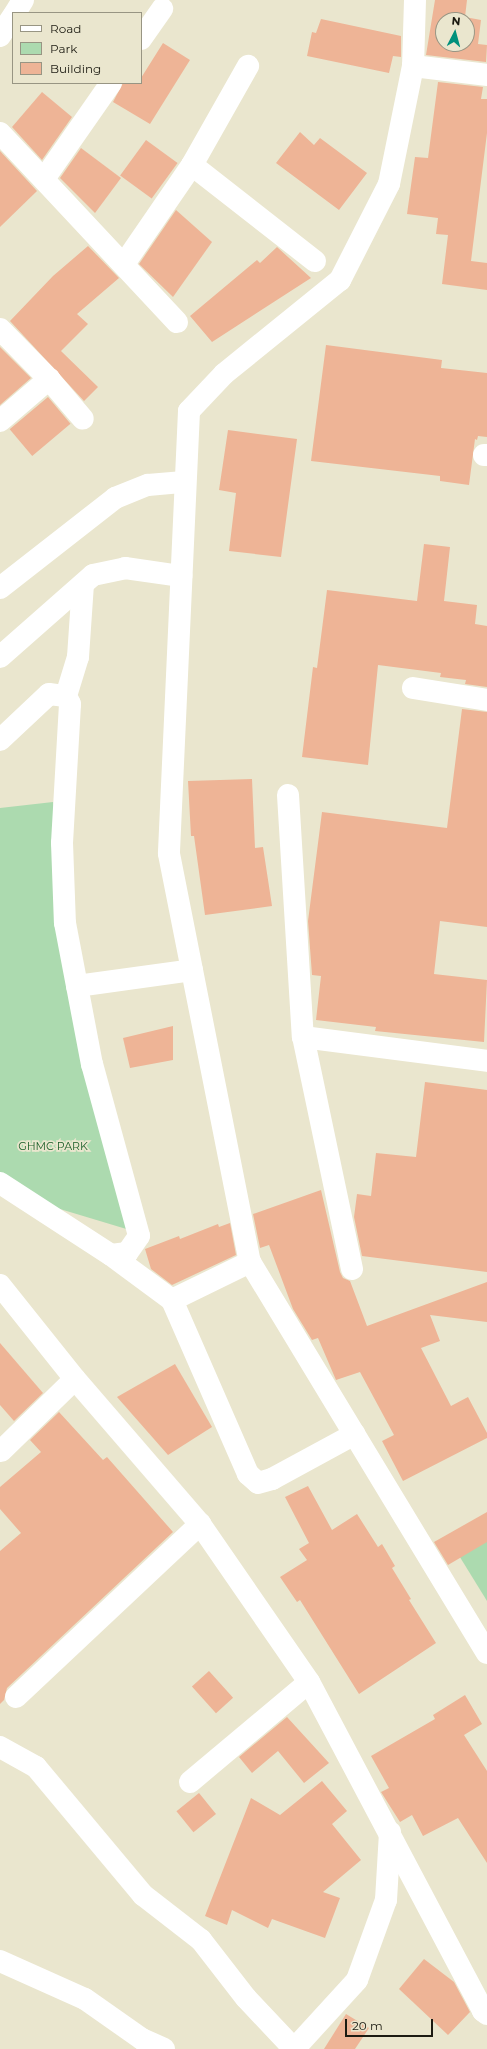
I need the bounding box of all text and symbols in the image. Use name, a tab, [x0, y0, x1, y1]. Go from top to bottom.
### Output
legend	[12, 12, 142, 84]
north arrow	[435, 12, 475, 52]
text: N	[451, 14, 461, 28]
text: Road	[50, 21, 81, 36]
text: Park	[50, 41, 77, 56]
text: Building	[50, 61, 101, 76]
park label: GHMC PARK	[18, 1139, 88, 1153]
scale bar	[347, 2011, 435, 2037]
text: 20 m	[352, 2018, 383, 2033]

